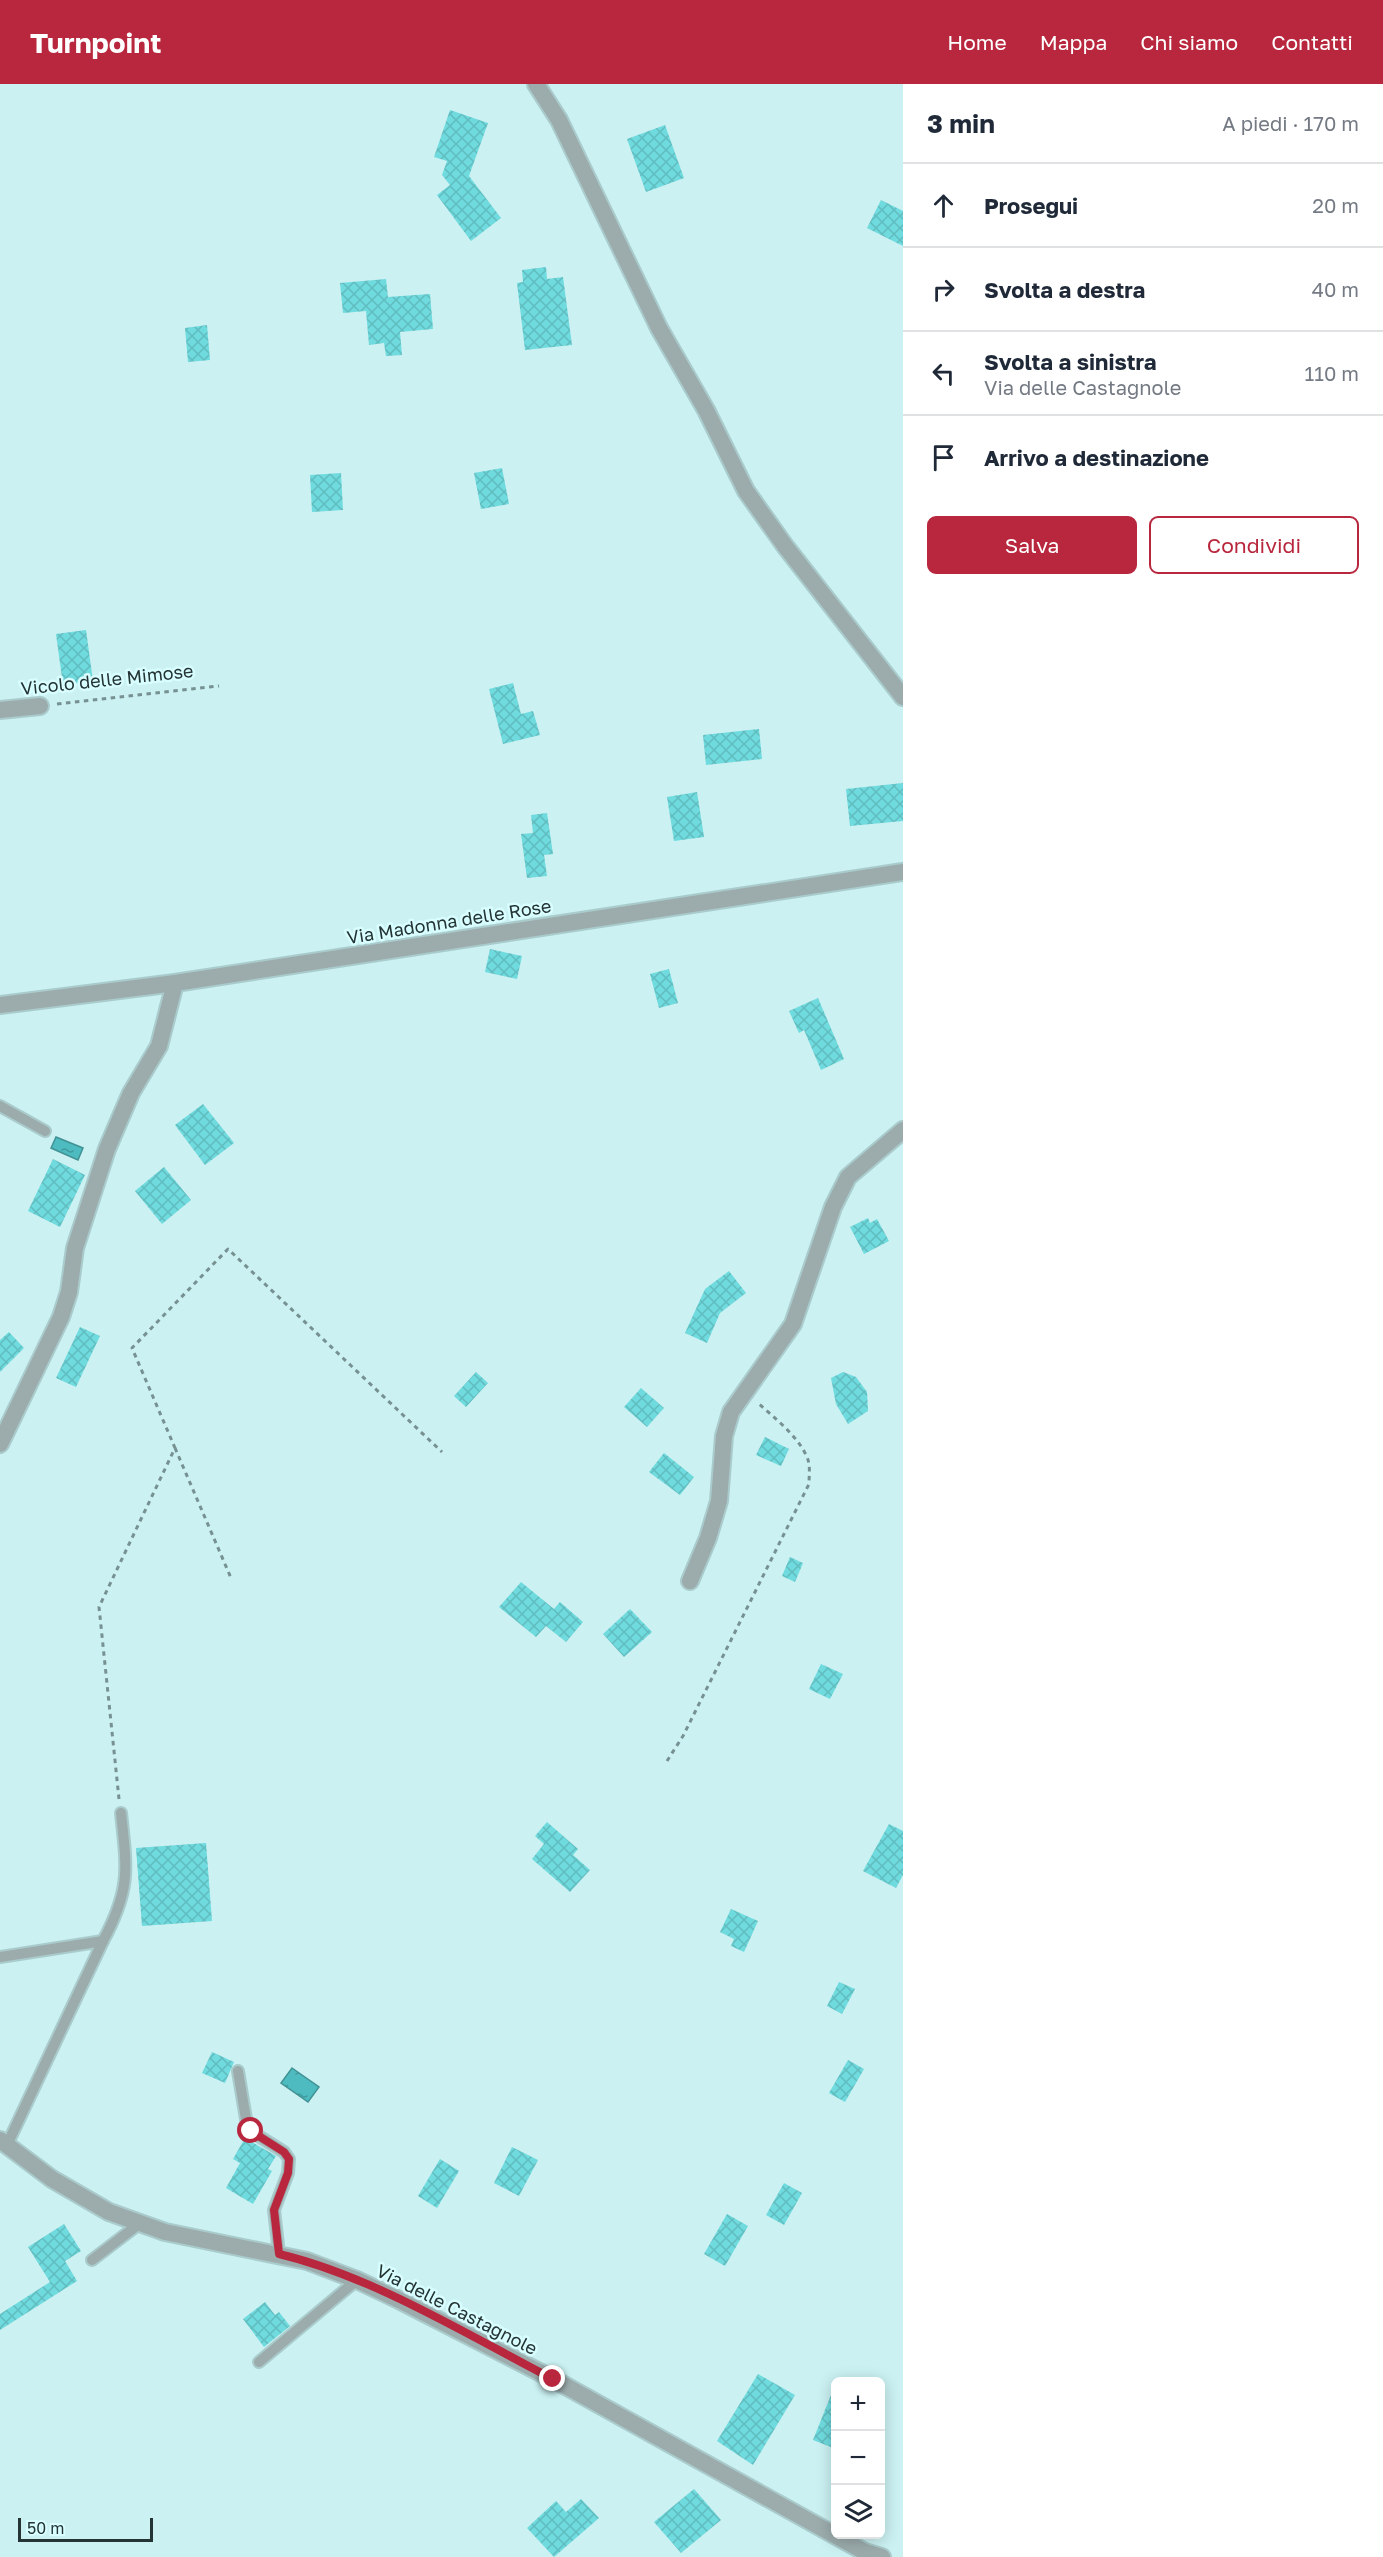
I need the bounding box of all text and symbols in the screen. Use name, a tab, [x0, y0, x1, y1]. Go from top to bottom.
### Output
text: Turnpoint	[30, 26, 161, 59]
text: Home	[947, 29, 1007, 55]
text: Mappa	[1040, 29, 1107, 55]
text: Chi siamo	[1140, 29, 1238, 55]
text: Contatti	[1271, 29, 1353, 55]
text: 3 min	[927, 108, 995, 139]
text: A piedi · 170 m	[1222, 111, 1359, 135]
icon: ahead	[927, 189, 960, 222]
text: Prosegui	[984, 192, 1078, 219]
text: 20 m	[1312, 193, 1359, 217]
icon: right	[927, 273, 960, 306]
text: Svolta a destra	[984, 276, 1145, 303]
text: 40 m	[1312, 277, 1359, 301]
text: Svolta a sinistra	[984, 348, 1156, 375]
icon: left	[927, 357, 960, 390]
text: 110 m	[1305, 361, 1359, 385]
text: Via delle Castagnole	[984, 375, 1181, 399]
icon: arrive	[927, 441, 960, 474]
text: Arrivo a destinazione	[984, 444, 1209, 471]
button: Salva	[927, 516, 1137, 574]
button: Condividi	[1149, 516, 1359, 574]
street label: Vicolo delle Mimose	[20, 659, 194, 699]
street label: Via Madonna delle Rose	[345, 894, 553, 948]
route start	[237, 2117, 263, 2143]
street label: Via delle Castagnole	[373, 2259, 541, 2359]
route end	[539, 2365, 565, 2391]
map controls	[831, 2377, 885, 2539]
button: +	[831, 2377, 885, 2431]
button: −	[831, 2431, 885, 2485]
button: layers	[831, 2485, 885, 2539]
scale bar	[18, 2515, 153, 2542]
text: 50 m	[27, 2518, 64, 2538]

